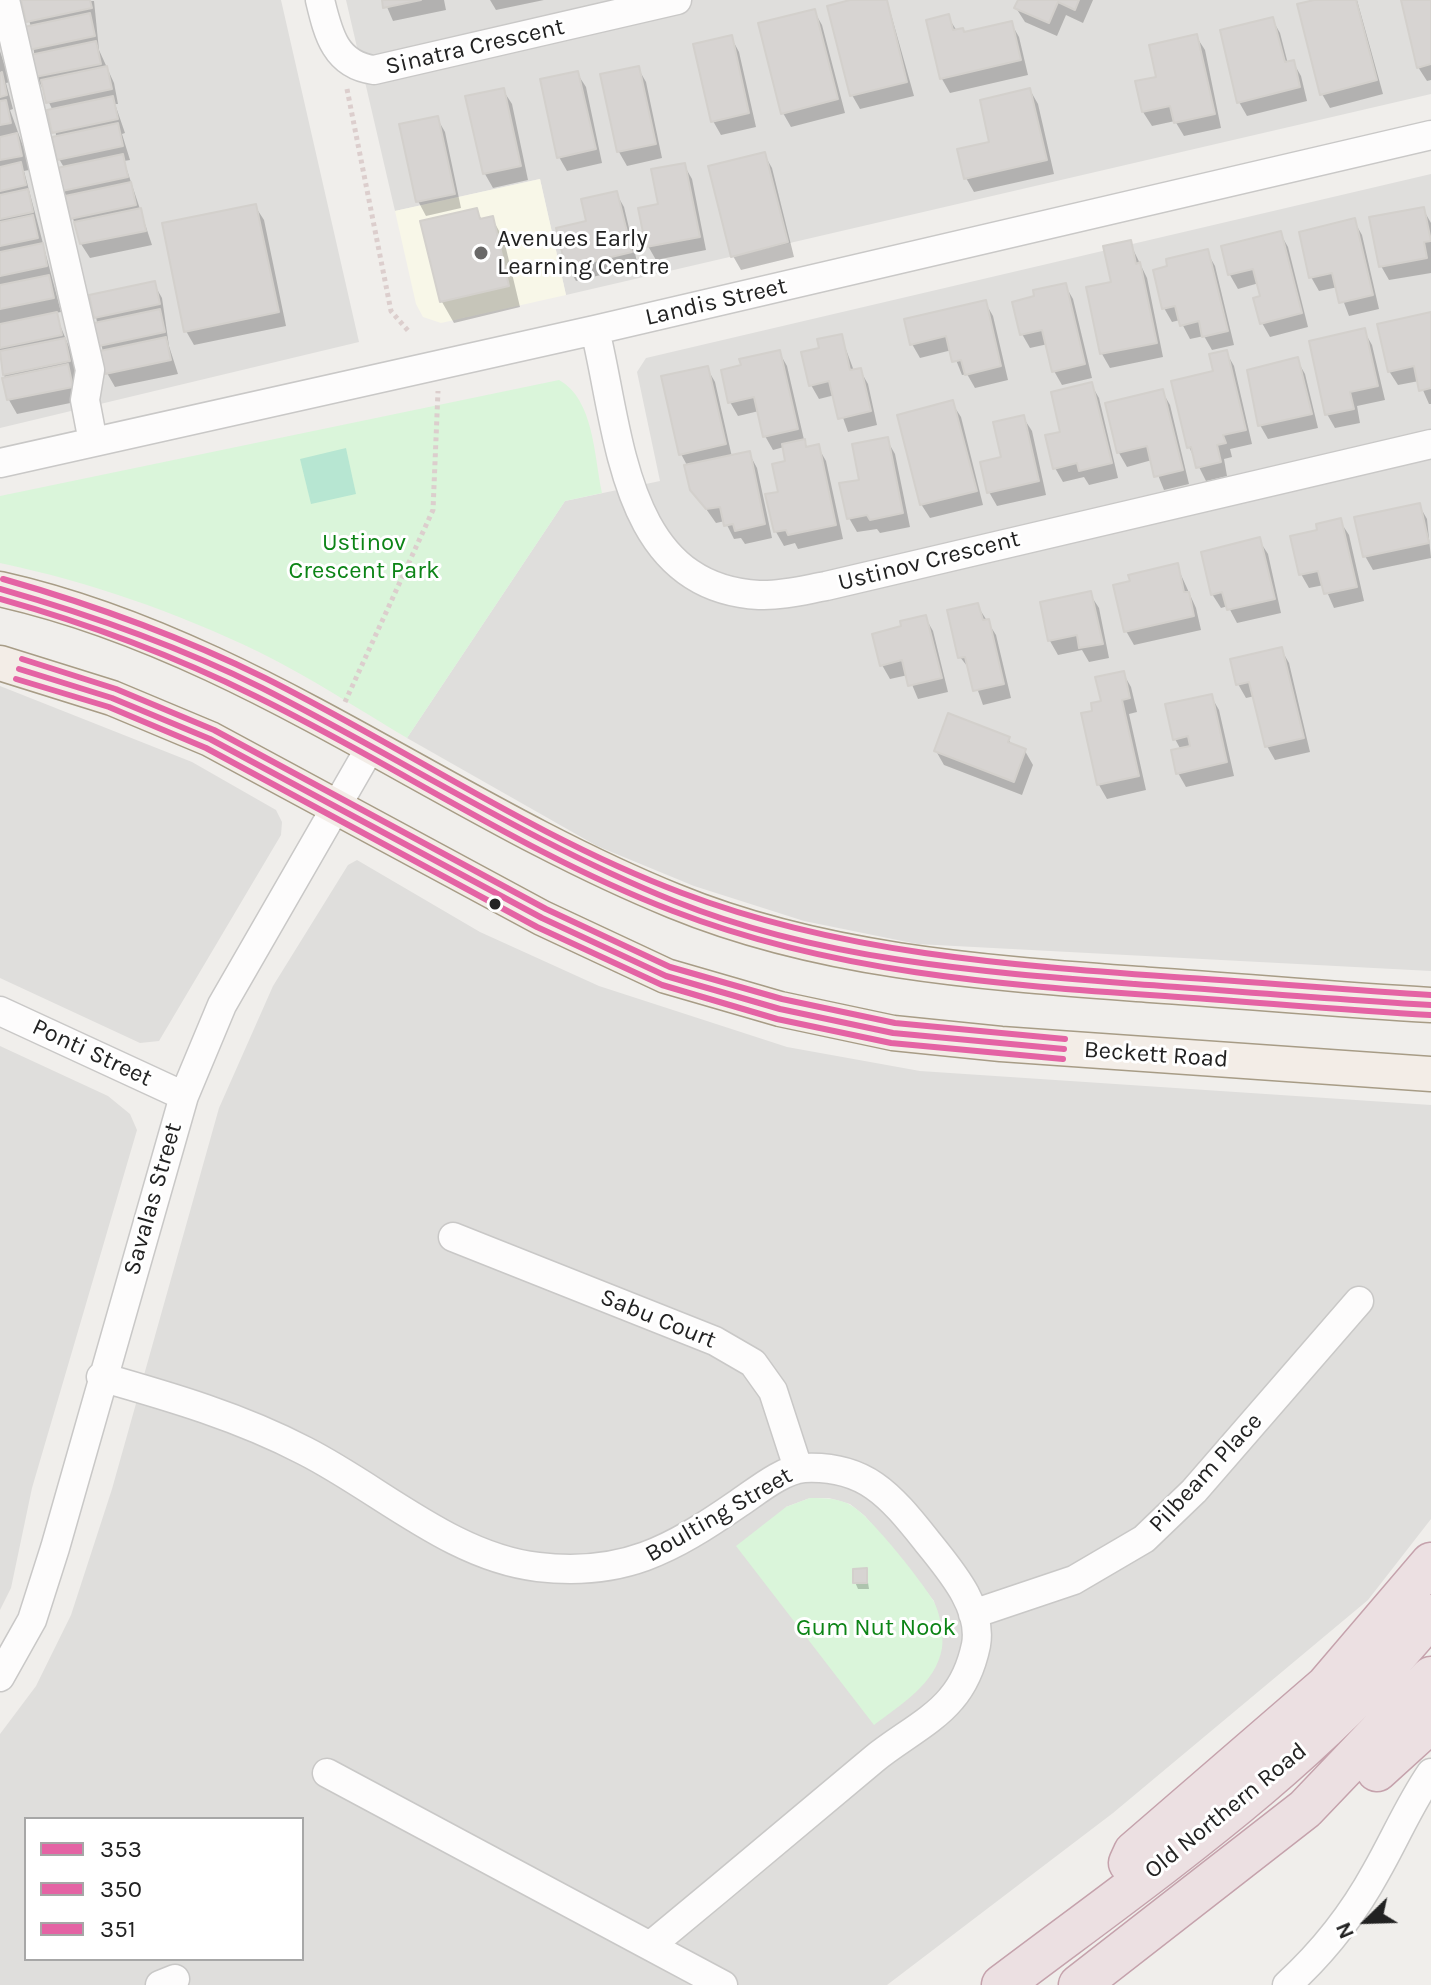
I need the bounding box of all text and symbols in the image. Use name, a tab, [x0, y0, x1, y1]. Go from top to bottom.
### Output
street label: Sinatra Crescent	[383, 12, 567, 82]
place label: Avenues Early Learning Centre	[497, 225, 669, 281]
marker: Avenues Early Learning Centre	[472, 244, 490, 262]
street label: Landis Street	[642, 272, 790, 332]
street label: Ustinov Crescent	[835, 524, 1023, 598]
park label: Ustinov Crescent Park	[289, 529, 439, 585]
unlabelled marker	[487, 896, 503, 912]
street label: Ponti Street	[28, 1013, 156, 1093]
street label: Beckett Road	[1083, 1036, 1229, 1074]
street label: Savalas Street	[118, 1120, 188, 1278]
street label: Sabu Court	[596, 1283, 720, 1355]
street label: Pilbeam Place	[1143, 1407, 1269, 1539]
street label: Boulting Street	[640, 1461, 798, 1569]
park label: Gum Nut Nook	[796, 1614, 956, 1642]
street label: Old Northern Road	[1139, 1737, 1313, 1885]
legend	[24, 1817, 304, 1961]
text: 353	[100, 1835, 142, 1863]
text: 350	[100, 1875, 142, 1903]
north arrow	[1327, 1881, 1407, 1961]
text: 351	[100, 1915, 136, 1943]
text: N	[1330, 1918, 1360, 1943]

